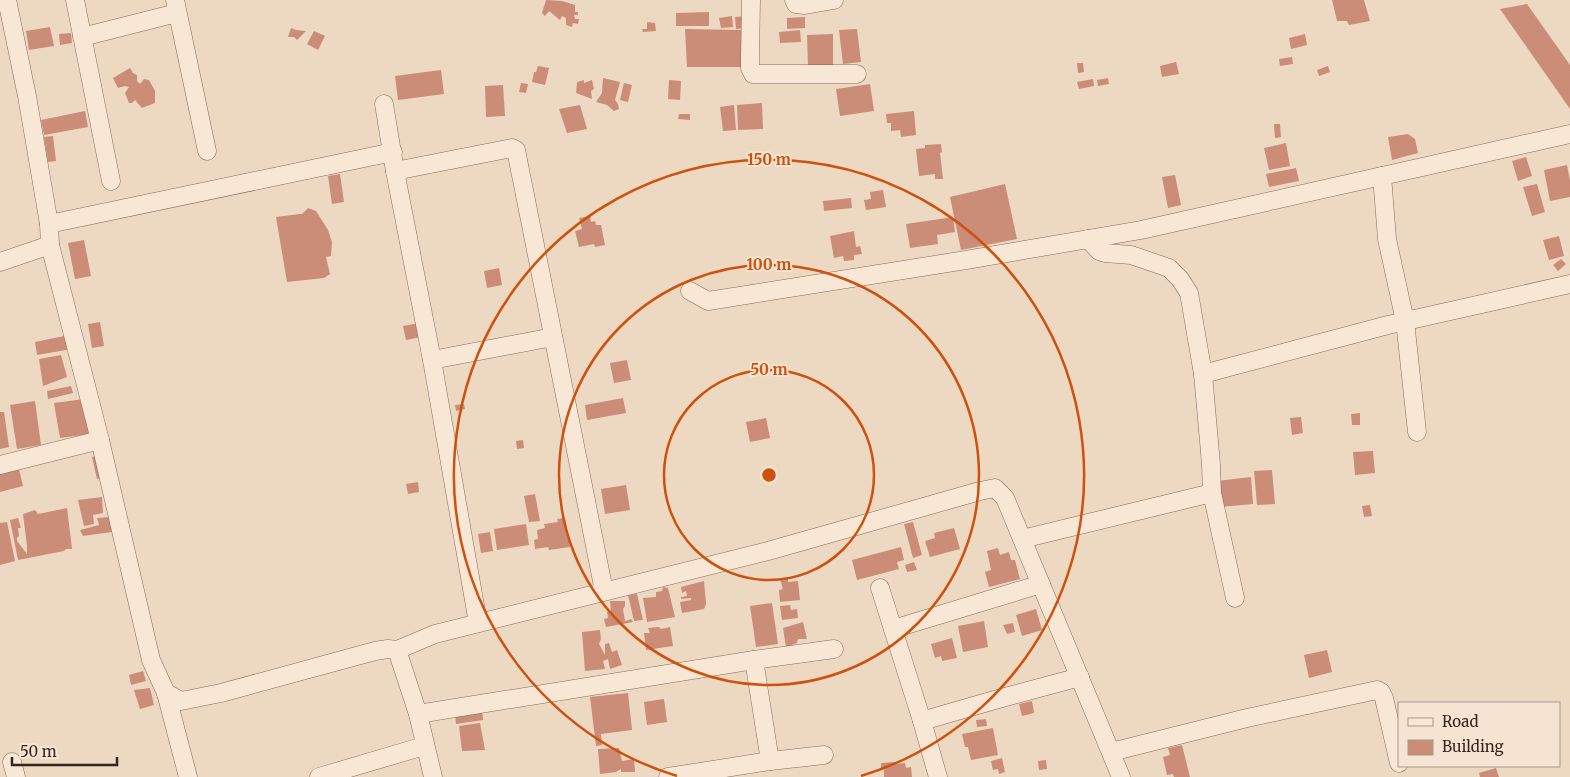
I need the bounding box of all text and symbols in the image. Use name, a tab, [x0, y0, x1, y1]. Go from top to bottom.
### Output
text: 150 m	[747, 150, 791, 169]
text: 100 m	[747, 255, 791, 274]
text: 50 m	[750, 360, 788, 379]
centre of rings	[760, 466, 778, 484]
legend	[1398, 702, 1560, 767]
text: Road	[1442, 712, 1478, 731]
scale bar	[12, 734, 118, 766]
text: Building	[1442, 737, 1504, 756]
text: 50 m	[20, 742, 57, 761]

